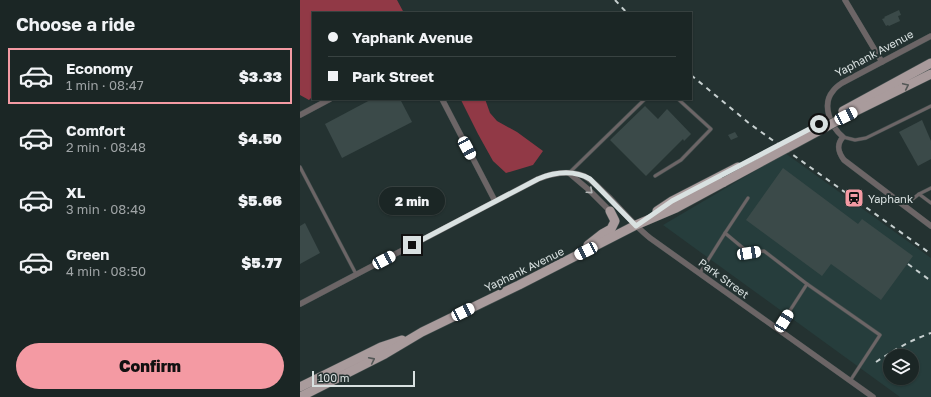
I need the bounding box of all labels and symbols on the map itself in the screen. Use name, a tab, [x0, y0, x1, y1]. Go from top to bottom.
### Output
street label: Yaphank Avenue	[833, 27, 915, 79]
one-way arrow	[901, 83, 909, 91]
car	[833, 105, 859, 127]
route start	[810, 115, 828, 133]
car	[456, 135, 478, 161]
callout: 2 min	[379, 187, 445, 215]
one-way arrow	[585, 187, 593, 194]
station icon: Yaphank	[843, 187, 865, 209]
place label: Yaphank	[868, 192, 913, 205]
route end	[403, 236, 421, 254]
car	[573, 240, 599, 262]
street label: Yaphank Avenue	[482, 244, 566, 294]
car	[736, 245, 762, 261]
car	[371, 249, 397, 271]
street label: Park Street	[696, 255, 752, 301]
car	[450, 301, 476, 323]
car	[773, 308, 795, 334]
one-way arrow	[368, 358, 376, 365]
scale bar	[312, 369, 415, 388]

